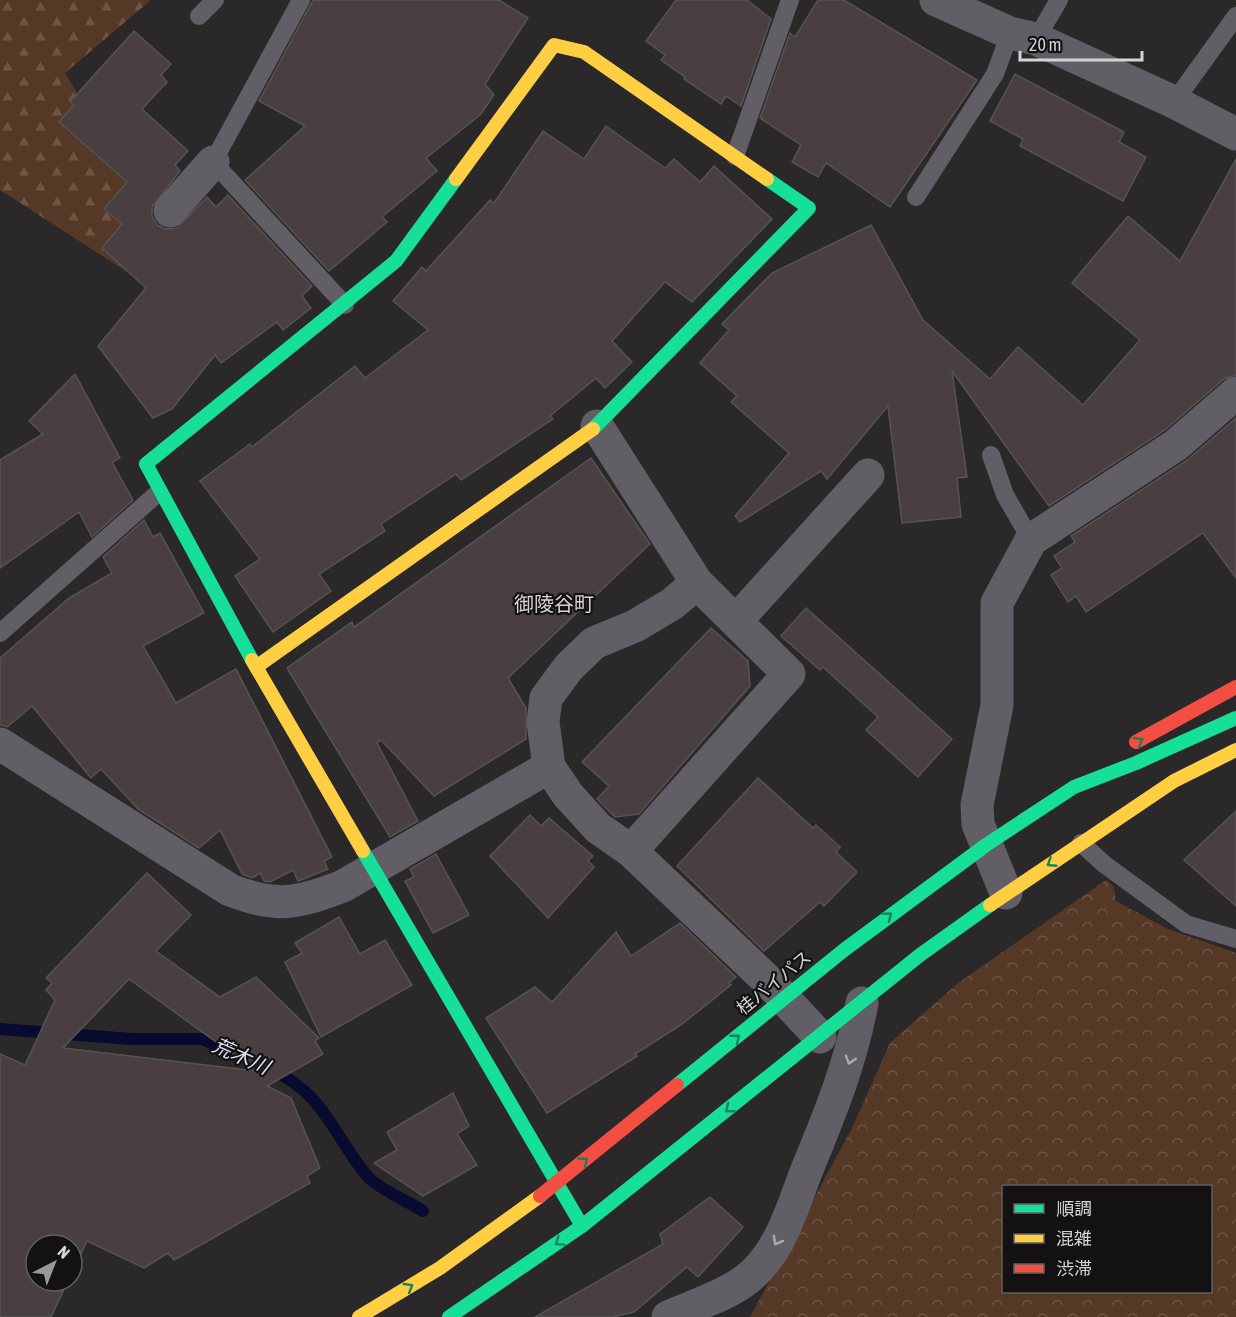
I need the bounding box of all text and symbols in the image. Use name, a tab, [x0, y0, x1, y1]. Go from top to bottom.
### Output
scale bar	[1020, 24, 1142, 62]
text: 20 m	[1029, 34, 1061, 55]
district label: 御陵谷町	[514, 592, 594, 615]
one-way arrow	[1133, 736, 1143, 748]
one-way arrow	[1047, 856, 1058, 867]
one-way arrow	[881, 912, 892, 923]
street label: 桂バイパス	[732, 946, 815, 1019]
water label: 荒木川	[209, 1033, 275, 1079]
one-way arrow	[729, 1034, 740, 1045]
one-way arrow	[845, 1054, 857, 1065]
one-way arrow	[725, 1101, 736, 1112]
one-way arrow	[578, 1157, 589, 1168]
legend	[1002, 1185, 1212, 1293]
text: 順調	[1056, 1198, 1092, 1219]
text: 混雑	[1056, 1228, 1092, 1249]
north arrow	[24, 1233, 84, 1293]
one-way arrow	[555, 1234, 566, 1245]
one-way arrow	[773, 1235, 784, 1245]
text: N	[55, 1242, 74, 1262]
text: 渋滞	[1056, 1258, 1092, 1279]
one-way arrow	[403, 1282, 413, 1294]

